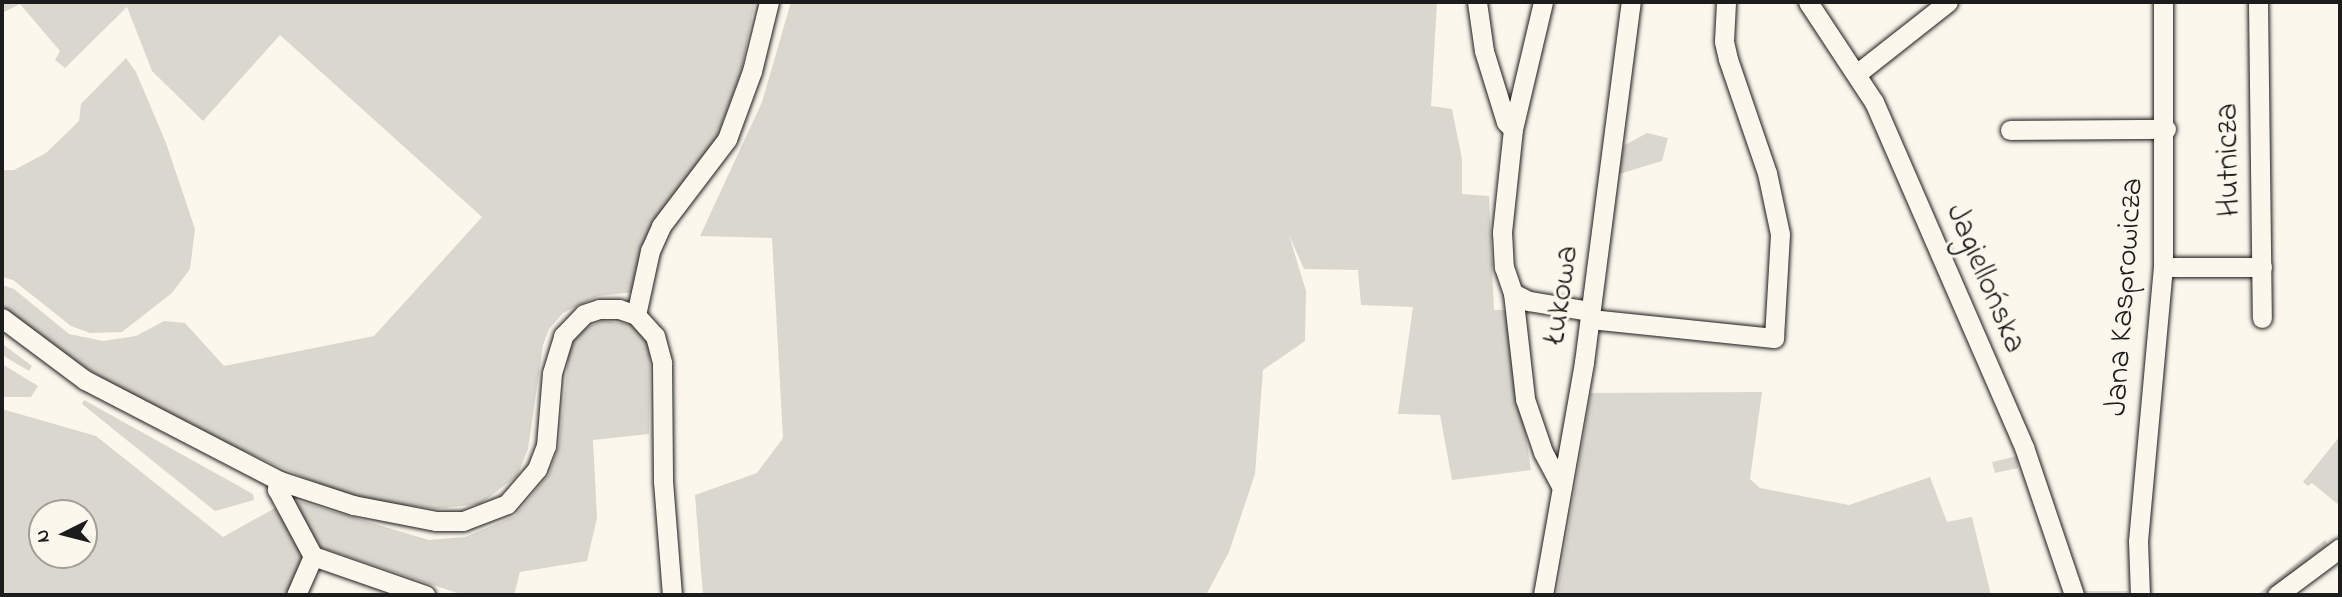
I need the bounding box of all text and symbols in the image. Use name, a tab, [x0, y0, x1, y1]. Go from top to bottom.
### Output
street label: Hutnicza	[2210, 103, 2250, 217]
street label: Jana Kasprowicza	[2099, 177, 2153, 417]
street label: Jagiellońska	[1935, 199, 2033, 359]
street label: Łukowa	[1537, 243, 1589, 347]
north arrow	[28, 499, 98, 569]
text: N	[30, 528, 58, 544]

